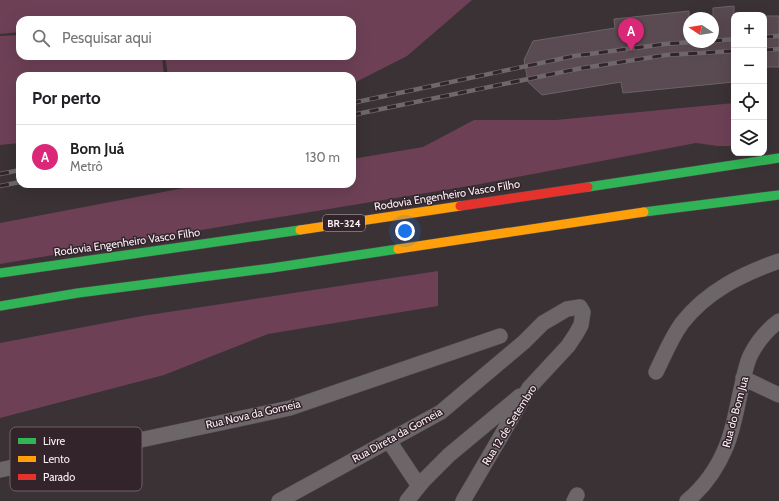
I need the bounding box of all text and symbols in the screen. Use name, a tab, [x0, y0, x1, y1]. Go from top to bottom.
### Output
north arrow	[683, 12, 719, 48]
map controls	[731, 12, 767, 156]
button: +	[731, 12, 767, 48]
search box	[16, 16, 356, 60]
pin: A	[618, 18, 644, 51]
icon: search	[30, 27, 52, 49]
text: Pesquisar aqui	[62, 29, 152, 47]
button: −	[731, 48, 767, 84]
button: locate	[731, 84, 767, 120]
text: Por perto	[32, 88, 101, 108]
button: layers	[731, 120, 767, 156]
text: Bom Juá	[70, 140, 124, 158]
text: A	[41, 149, 49, 165]
text: 130 m	[305, 149, 340, 165]
text: Metrô	[70, 158, 103, 174]
street label: Rodovia Engenheiro Vasco Filho	[373, 177, 521, 213]
road number: BR-324	[323, 215, 365, 231]
your location	[395, 221, 415, 241]
street label: Rodovia Engenheiro Vasco Filho	[53, 225, 201, 259]
street label: Rua do Bom Jua	[719, 374, 751, 449]
street label: Rua 12 de Setembro	[479, 382, 539, 468]
street label: Rua Nova da Gomeia	[204, 396, 302, 432]
street label: Rua Direta da Gomeia	[350, 404, 445, 466]
legend	[10, 427, 142, 491]
text: Livre	[43, 434, 66, 448]
text: Lento	[43, 452, 70, 466]
text: Parado	[43, 470, 75, 484]

